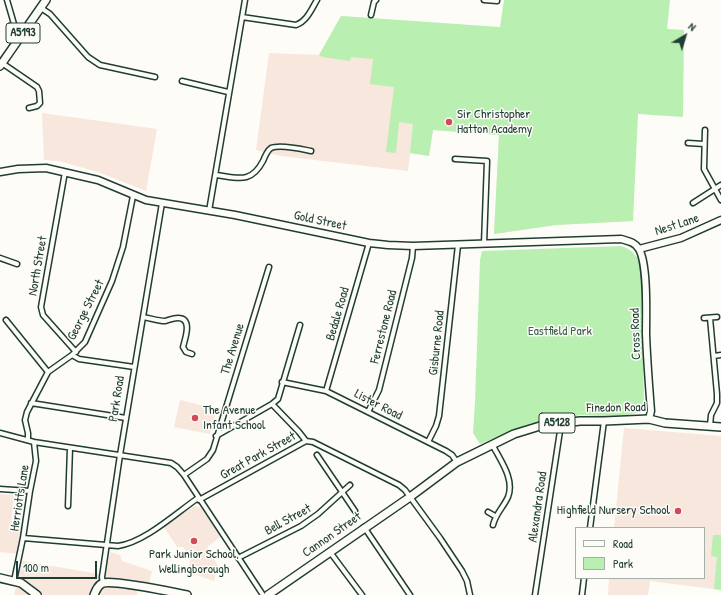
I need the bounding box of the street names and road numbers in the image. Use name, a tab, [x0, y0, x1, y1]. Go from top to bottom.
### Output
road number: A5193	[6, 23, 40, 43]
street label: Gold Street	[292, 208, 348, 234]
street label: Nest Lane	[653, 211, 701, 239]
street label: North Street	[25, 235, 51, 297]
street label: George Street	[64, 277, 108, 343]
street label: Bedale Road	[323, 285, 353, 343]
street label: Ferrestone Road	[367, 289, 401, 365]
street label: Cross Road	[627, 308, 645, 360]
street label: Gisburne Road	[426, 310, 448, 376]
street label: The Avenue	[218, 322, 248, 376]
street label: Park Road	[106, 375, 128, 423]
street label: Lister Road	[351, 386, 405, 424]
street label: Finedon Road	[586, 400, 646, 416]
road number: A5128	[539, 413, 575, 433]
street label: Great Park Street	[217, 429, 299, 483]
street label: Herriotts Lane	[7, 464, 33, 532]
street label: Alexandra Road	[525, 471, 551, 543]
street label: Bell Street	[262, 501, 314, 539]
street label: Cannon Street	[300, 509, 364, 561]

